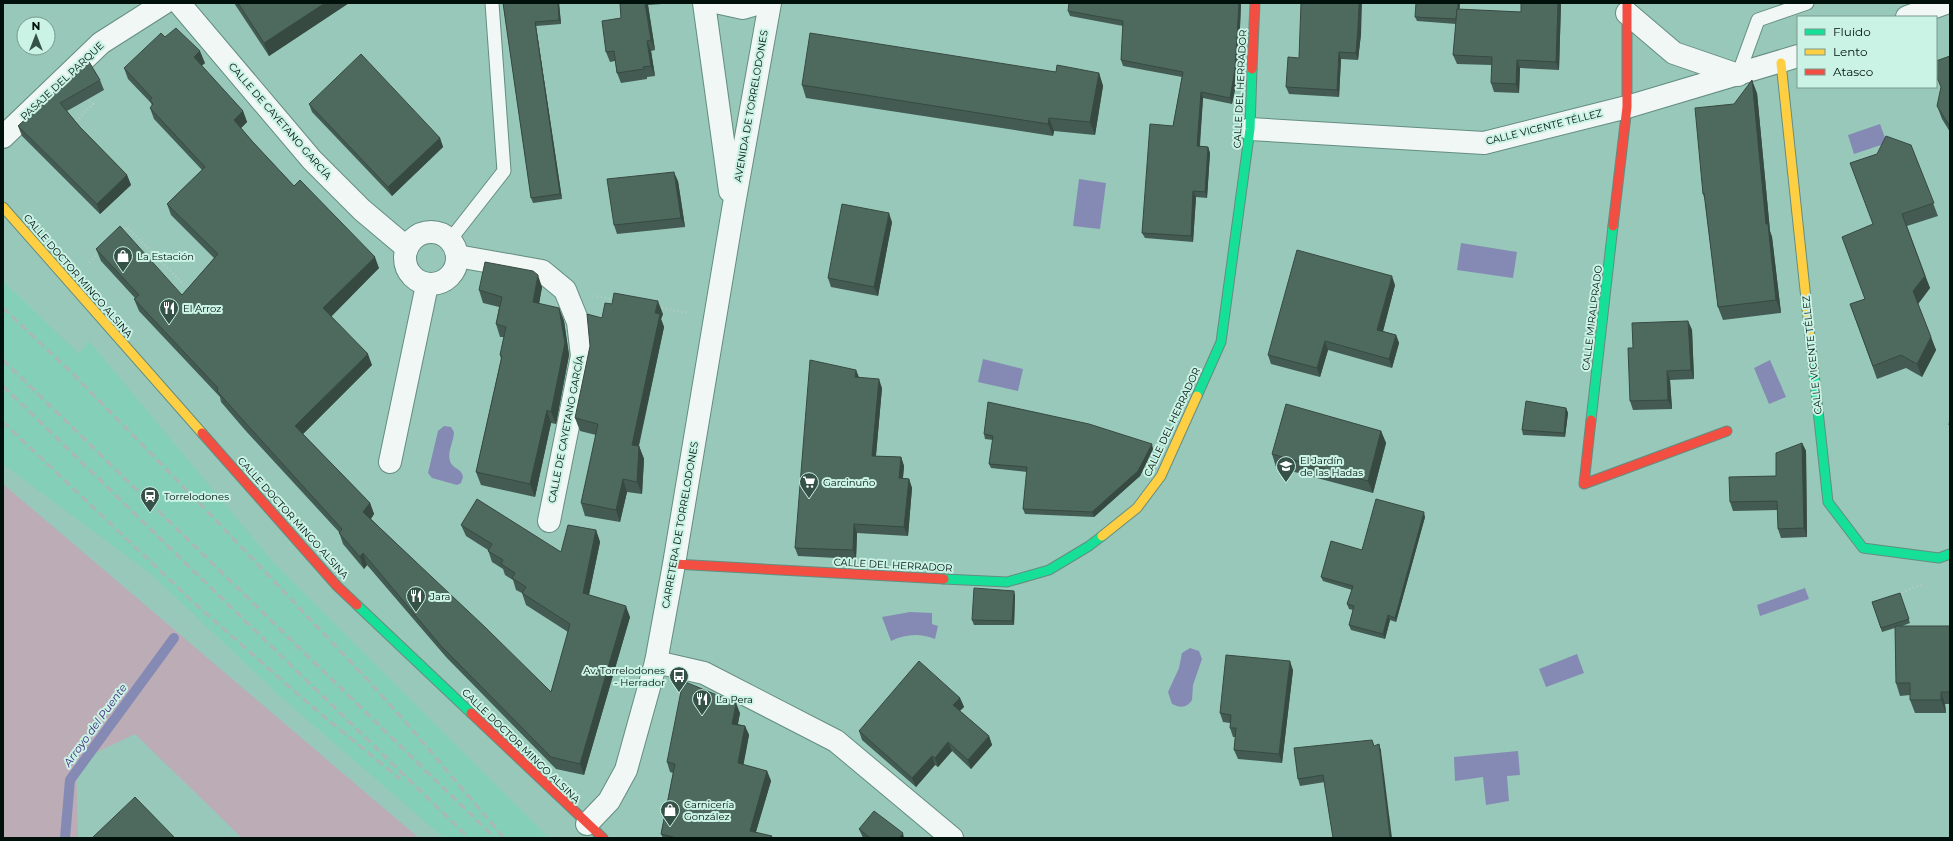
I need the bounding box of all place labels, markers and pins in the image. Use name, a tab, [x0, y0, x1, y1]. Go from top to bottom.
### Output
shop icon: La Estación	[112, 245, 134, 273]
place label: La Estación	[137, 250, 194, 263]
restaurant icon: El Arroz	[158, 297, 180, 325]
place label: El Arroz	[183, 302, 221, 315]
place label: El Jardín de las Hadas	[1300, 454, 1363, 479]
school or university icon: El Jardín de las Hadas	[1275, 455, 1297, 483]
supermarket icon: Garcinuño	[798, 471, 820, 499]
place label: Garcinuño	[823, 476, 875, 489]
station icon: Torrelodones	[139, 485, 161, 513]
place label: Torrelodones	[164, 490, 229, 503]
restaurant icon: Jara	[405, 585, 427, 613]
place label: Jara	[429, 590, 450, 603]
place label: Av. Torrelodones - Herrador	[583, 664, 665, 689]
bus stop icon: Av. Torrelodones - Herrador	[668, 665, 690, 693]
restaurant icon: La Pera	[691, 688, 713, 716]
place label: La Pera	[716, 693, 753, 706]
place label: Carnicería González	[684, 798, 734, 823]
shop icon: Carnicería González	[659, 799, 681, 827]

